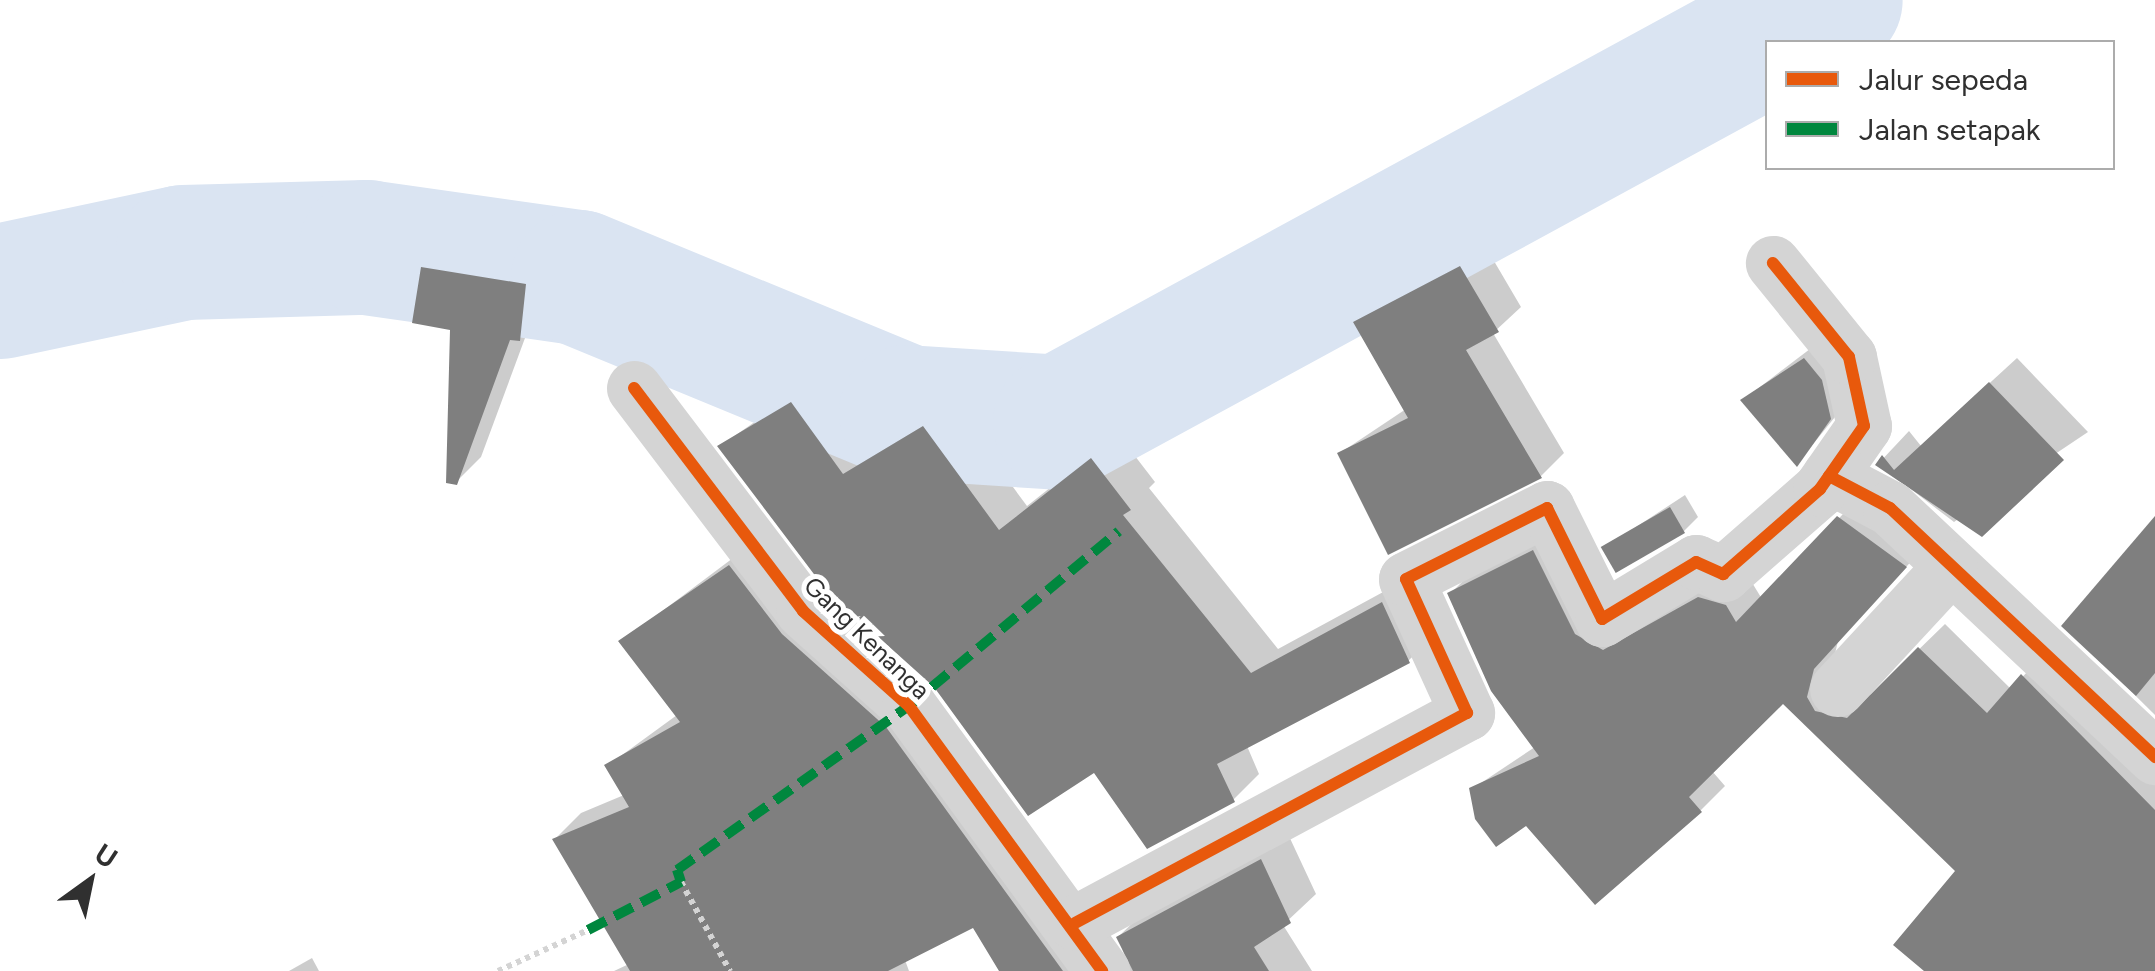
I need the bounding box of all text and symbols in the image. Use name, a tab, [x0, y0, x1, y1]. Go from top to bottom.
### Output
legend	[1765, 40, 2115, 170]
text: Jalur sepeda	[1859, 61, 2028, 98]
text: Jalan setapak	[1859, 111, 2040, 148]
street label: Gang Kenanga	[798, 570, 936, 706]
north arrow	[40, 831, 140, 931]
text: U	[89, 836, 124, 875]

